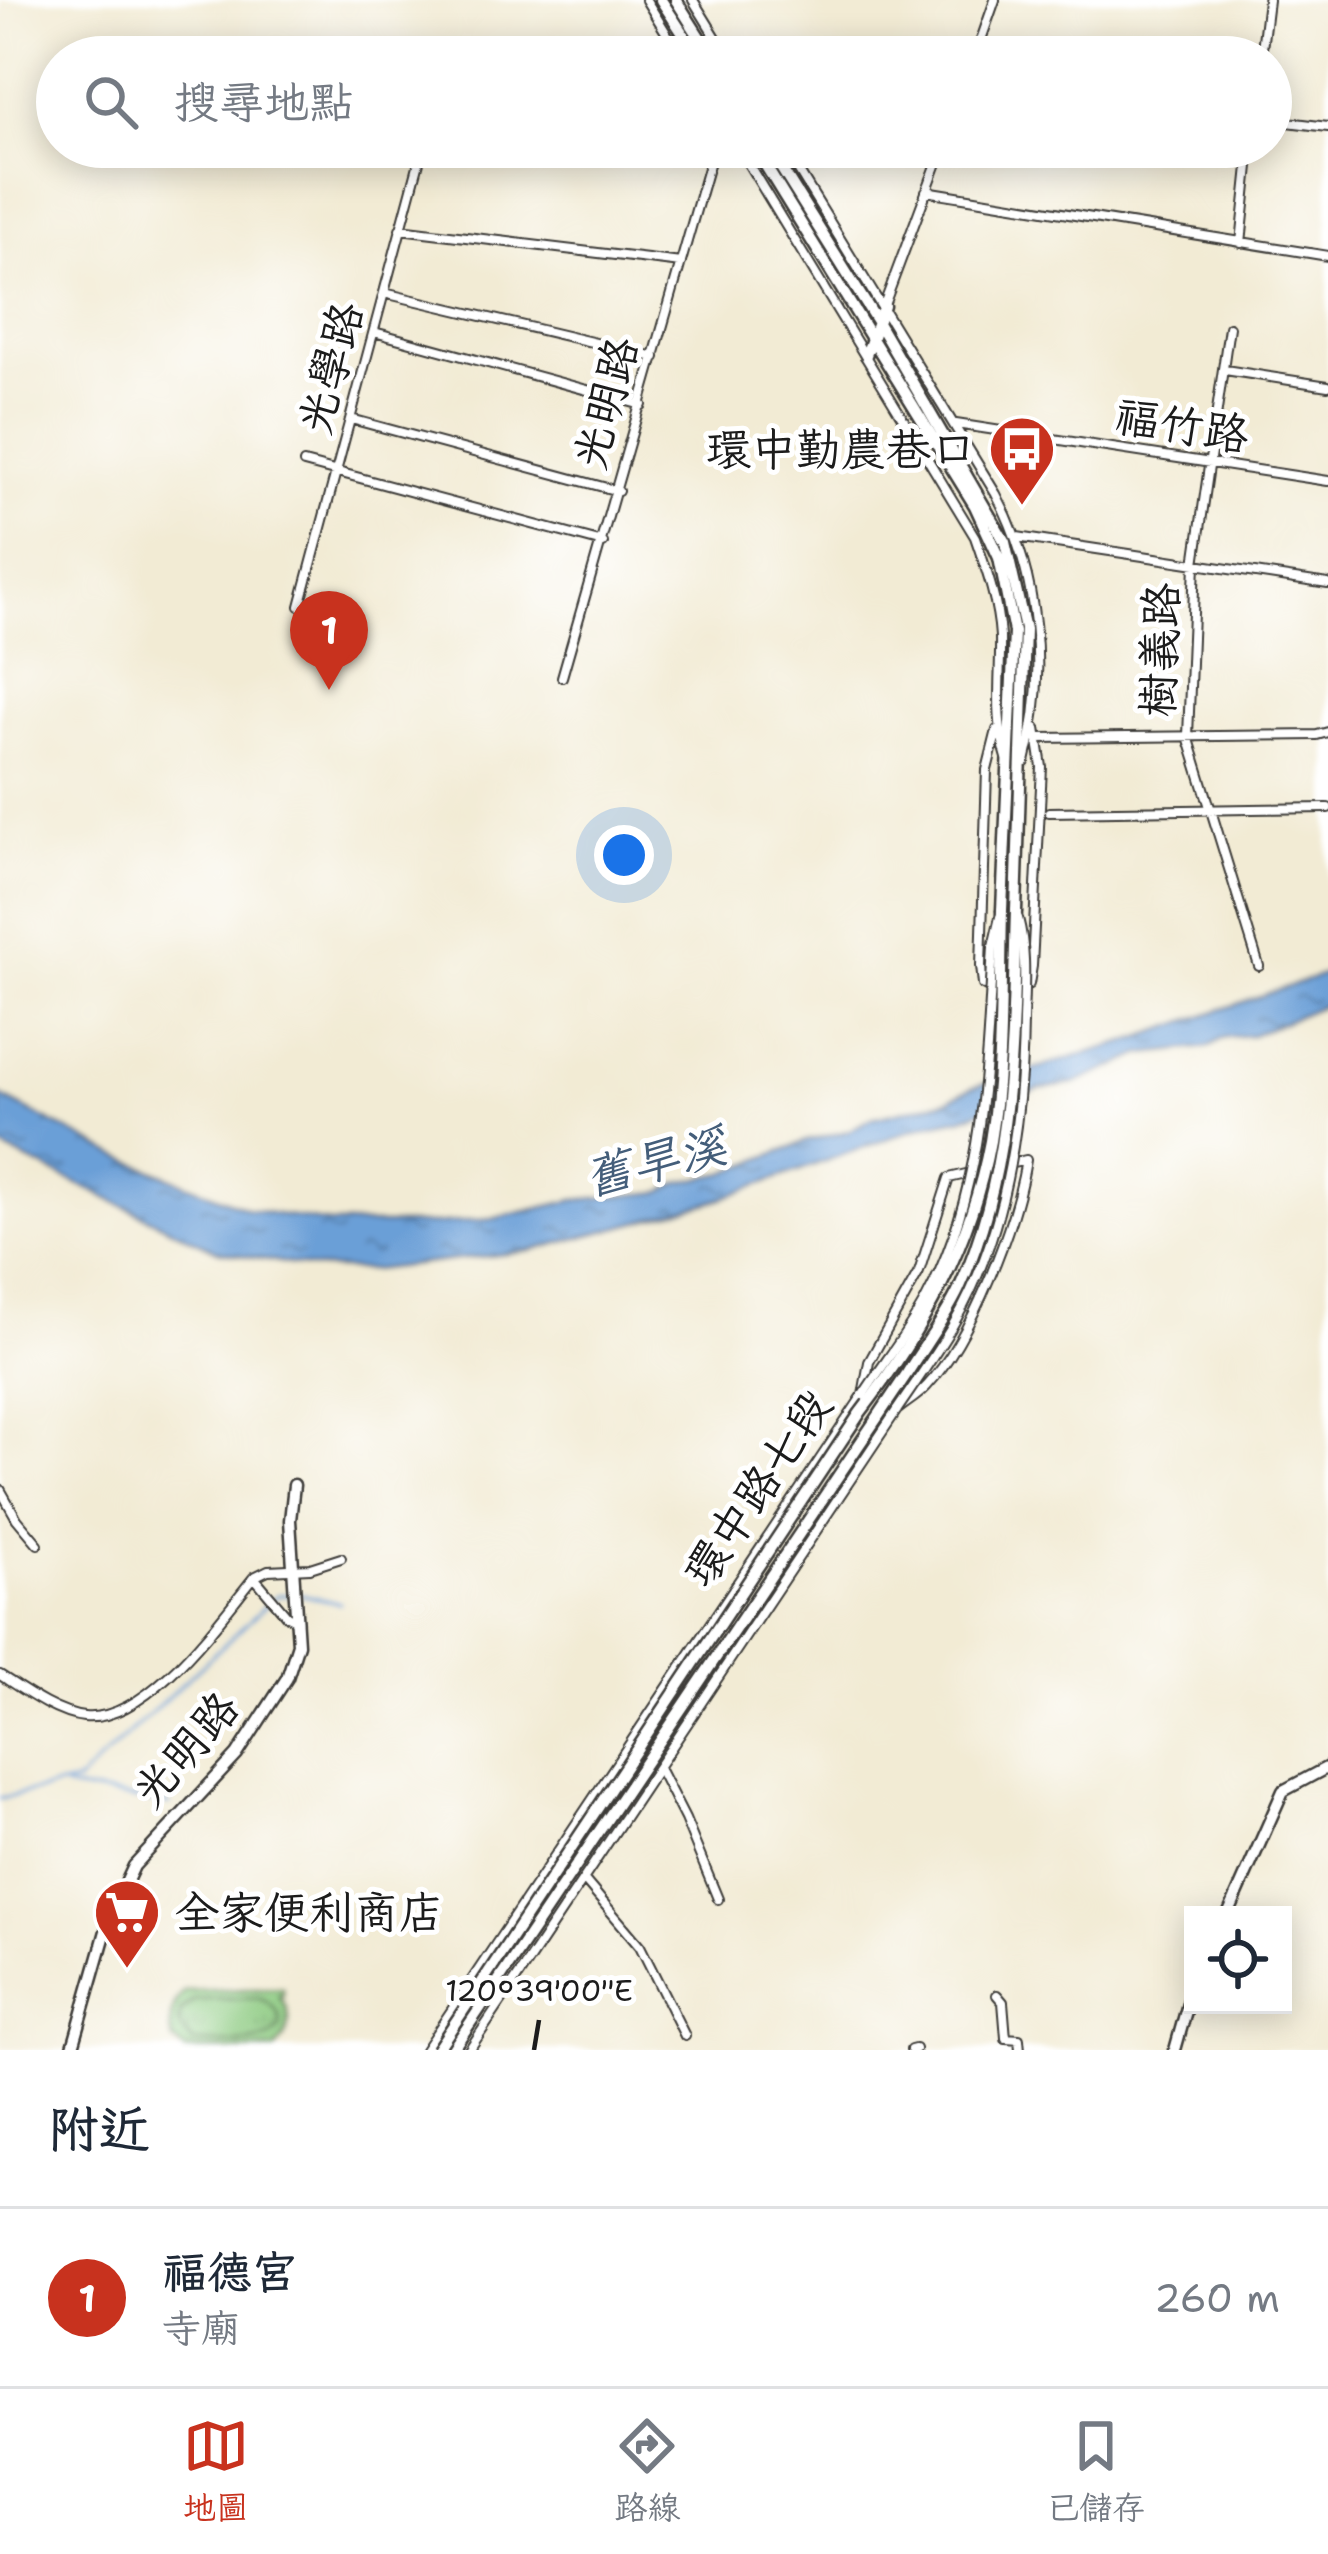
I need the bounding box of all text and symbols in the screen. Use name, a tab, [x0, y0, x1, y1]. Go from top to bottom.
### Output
search box	[36, 36, 1292, 168]
icon: search	[78, 69, 144, 135]
text: 搜尋地點	[174, 72, 354, 132]
street label: 光學路	[284, 295, 376, 441]
street label: 光明路	[559, 330, 651, 476]
street label: 福竹路	[1111, 385, 1253, 465]
bus stop icon: 環中勤農巷口	[987, 414, 1057, 508]
place label: 環中勤農巷口	[706, 419, 976, 479]
street label: 樹義路	[1127, 581, 1191, 719]
pin: 1	[290, 591, 368, 690]
your location	[594, 825, 654, 885]
water label: 舊旱溪	[577, 1112, 736, 1209]
street label: 環中路七段	[669, 1378, 845, 1598]
street label: 光明路	[118, 1678, 252, 1820]
supermarket icon: 全家便利商店	[92, 1877, 162, 1971]
place label: 全家便利商店	[174, 1882, 444, 1942]
map controls	[1184, 1906, 1292, 2014]
button: locate	[1184, 1906, 1292, 2014]
text: 120°39'00"E	[445, 1970, 633, 2011]
text: 附近	[48, 2095, 150, 2163]
text: 福德宮	[162, 2242, 297, 2302]
text: 1	[78, 2272, 96, 2324]
text: 260 m	[1154, 2272, 1280, 2324]
text: 寺廟	[162, 2302, 240, 2354]
tab: 地圖	[183, 2413, 249, 2530]
tab: 路線	[614, 2413, 680, 2530]
tab: 已儲存	[1046, 2413, 1145, 2530]

